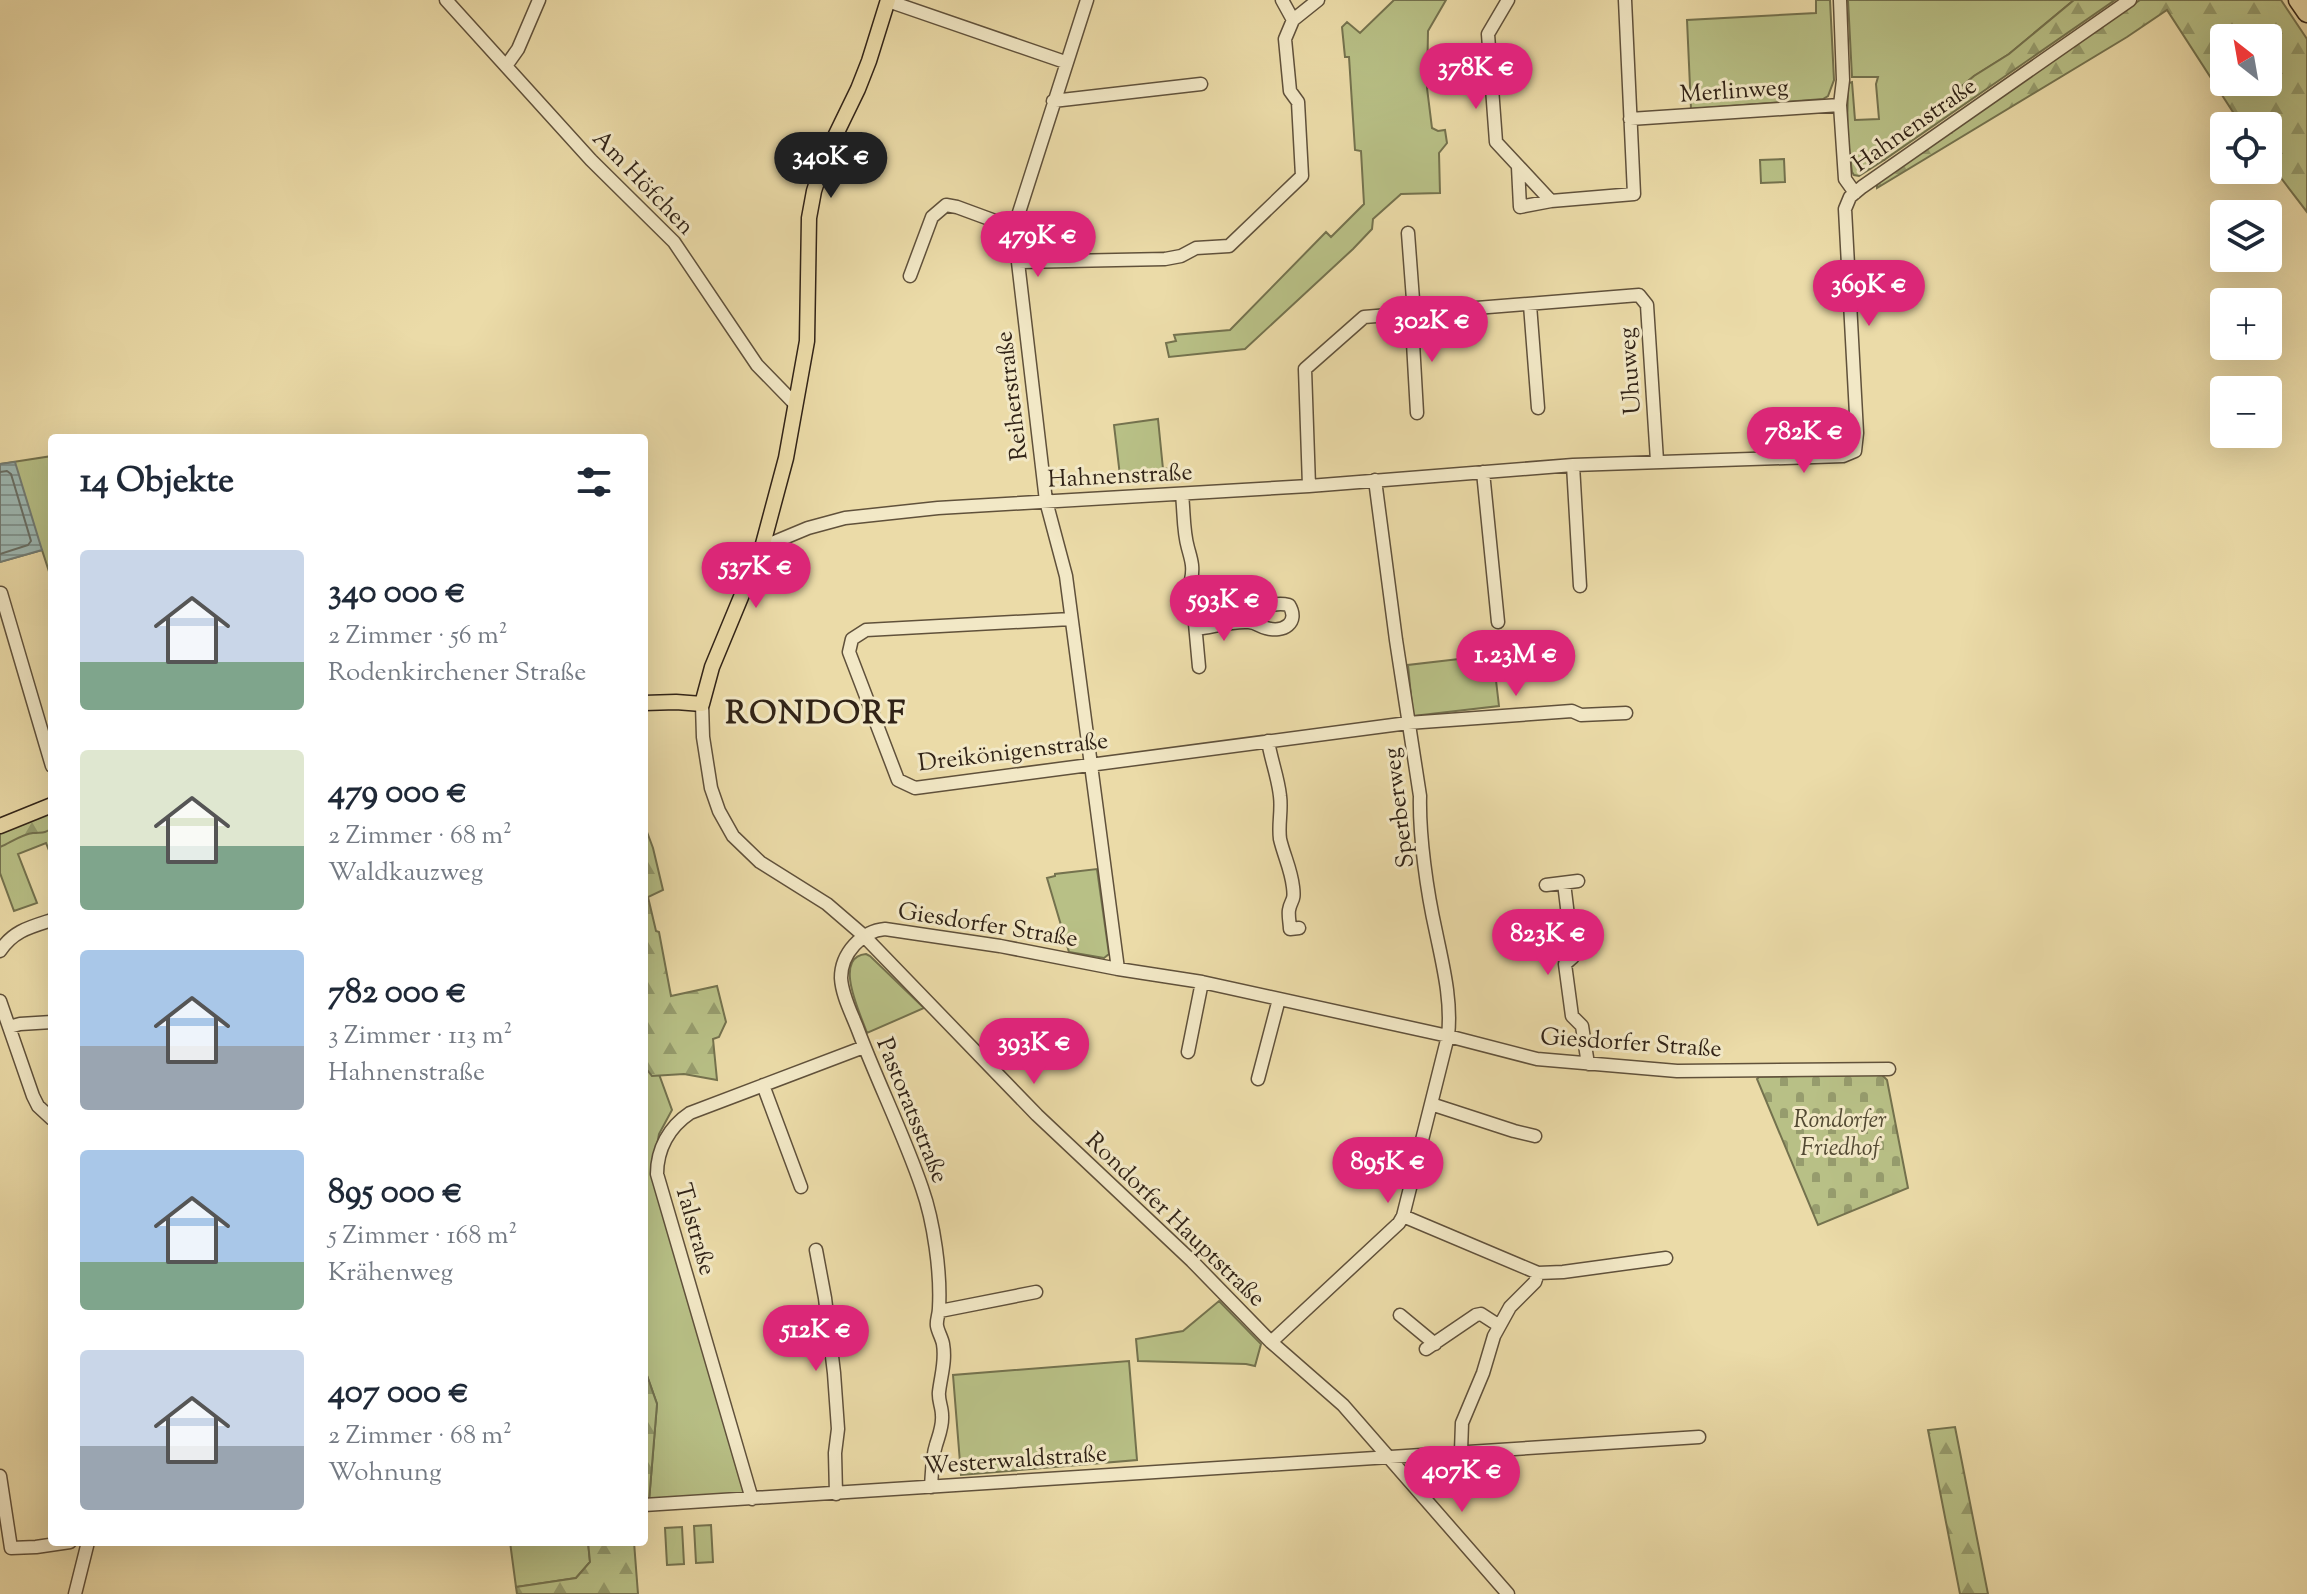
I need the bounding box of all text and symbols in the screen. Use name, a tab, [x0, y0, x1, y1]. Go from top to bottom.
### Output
north arrow	[2210, 24, 2282, 96]
map controls	[2210, 24, 2282, 448]
pin: 378K €	[1411, 43, 1541, 111]
text: 378K €	[1438, 50, 1514, 87]
street label: Hahnenstraße	[1846, 70, 1984, 181]
street label: Merlinweg	[1679, 71, 1790, 113]
button: locate	[2210, 112, 2282, 184]
street label: Am Höfchen	[584, 123, 701, 244]
pin: 340K €	[766, 132, 896, 200]
text: 340K €	[792, 139, 870, 176]
button: layers	[2210, 200, 2282, 272]
pin: 479K €	[973, 211, 1103, 279]
text: 479K €	[999, 218, 1077, 255]
pin: 369K €	[1804, 260, 1934, 328]
text: 369K €	[1831, 267, 1907, 304]
button: +	[2210, 288, 2282, 360]
pin: 302K €	[1367, 296, 1497, 364]
text: 302K €	[1394, 303, 1470, 340]
street label: Uhuweg	[1611, 326, 1651, 416]
street label: Reiherstraße	[988, 329, 1038, 462]
button: −	[2210, 376, 2282, 448]
pin: 782K €	[1739, 407, 1869, 475]
text: 782K €	[1765, 414, 1843, 451]
street label: Hahnenstraße	[1047, 456, 1193, 498]
text: 14 Objekte	[80, 458, 234, 507]
icon: filters	[572, 460, 616, 504]
pin: 537K €	[691, 542, 821, 610]
text: 537K €	[720, 549, 792, 586]
text: 340 000 €	[328, 569, 466, 618]
pin: 593K €	[1159, 575, 1289, 643]
icon: home	[144, 582, 240, 678]
text: 593K €	[1188, 582, 1260, 619]
text: 2 Zimmer · 56 m²	[328, 618, 508, 655]
pin: 1.23M €	[1442, 630, 1590, 698]
text: 1.23M €	[1474, 637, 1558, 674]
text: Rodenkirchener Straße	[328, 655, 586, 692]
district label: RONDORF	[725, 692, 907, 738]
street label: Dreikönigenstraße	[916, 724, 1110, 782]
street label: Sperberweg	[1376, 745, 1424, 870]
text: 479 000 €	[328, 769, 467, 818]
icon: home	[144, 782, 240, 878]
text: 2 Zimmer · 68 m²	[328, 818, 512, 855]
text: Waldkauzweg	[328, 855, 483, 892]
street label: Giesdorfer Straße	[895, 895, 1080, 957]
pin: 823K €	[1483, 909, 1613, 977]
text: 823K €	[1510, 916, 1586, 953]
text: 782 000 €	[328, 969, 467, 1018]
icon: home	[144, 982, 240, 1078]
text: 3 Zimmer · 113 m²	[328, 1018, 512, 1055]
pin: 393K €	[969, 1018, 1099, 1086]
street label: Giesdorfer Straße	[1539, 1021, 1723, 1067]
text: 393K €	[997, 1025, 1071, 1062]
street label: Pastoratsstraße	[867, 1033, 956, 1189]
text: Hahnenstraße	[328, 1055, 485, 1092]
park label: Rondorfer Friedhof	[1793, 1104, 1887, 1166]
street label: Rondorfer Hauptstraße	[1077, 1125, 1272, 1316]
pin: 895K €	[1323, 1137, 1453, 1205]
text: 895K €	[1350, 1144, 1426, 1181]
text: 895 000 €	[328, 1169, 463, 1218]
street label: Talstraße	[665, 1180, 723, 1279]
icon: home	[144, 1182, 240, 1278]
text: 5 Zimmer · 168 m²	[328, 1218, 517, 1255]
text: Krähenweg	[328, 1255, 453, 1292]
pin: 512K €	[751, 1305, 881, 1373]
text: 512K €	[781, 1312, 851, 1349]
text: 407 000 €	[328, 1369, 469, 1418]
icon: home	[144, 1382, 240, 1478]
text: 2 Zimmer · 68 m²	[328, 1418, 512, 1455]
street label: Westerwaldstraße	[922, 1438, 1108, 1484]
pin: 407K €	[1397, 1446, 1527, 1514]
text: 407K €	[1422, 1453, 1502, 1490]
text: Wohnung	[328, 1455, 442, 1492]

